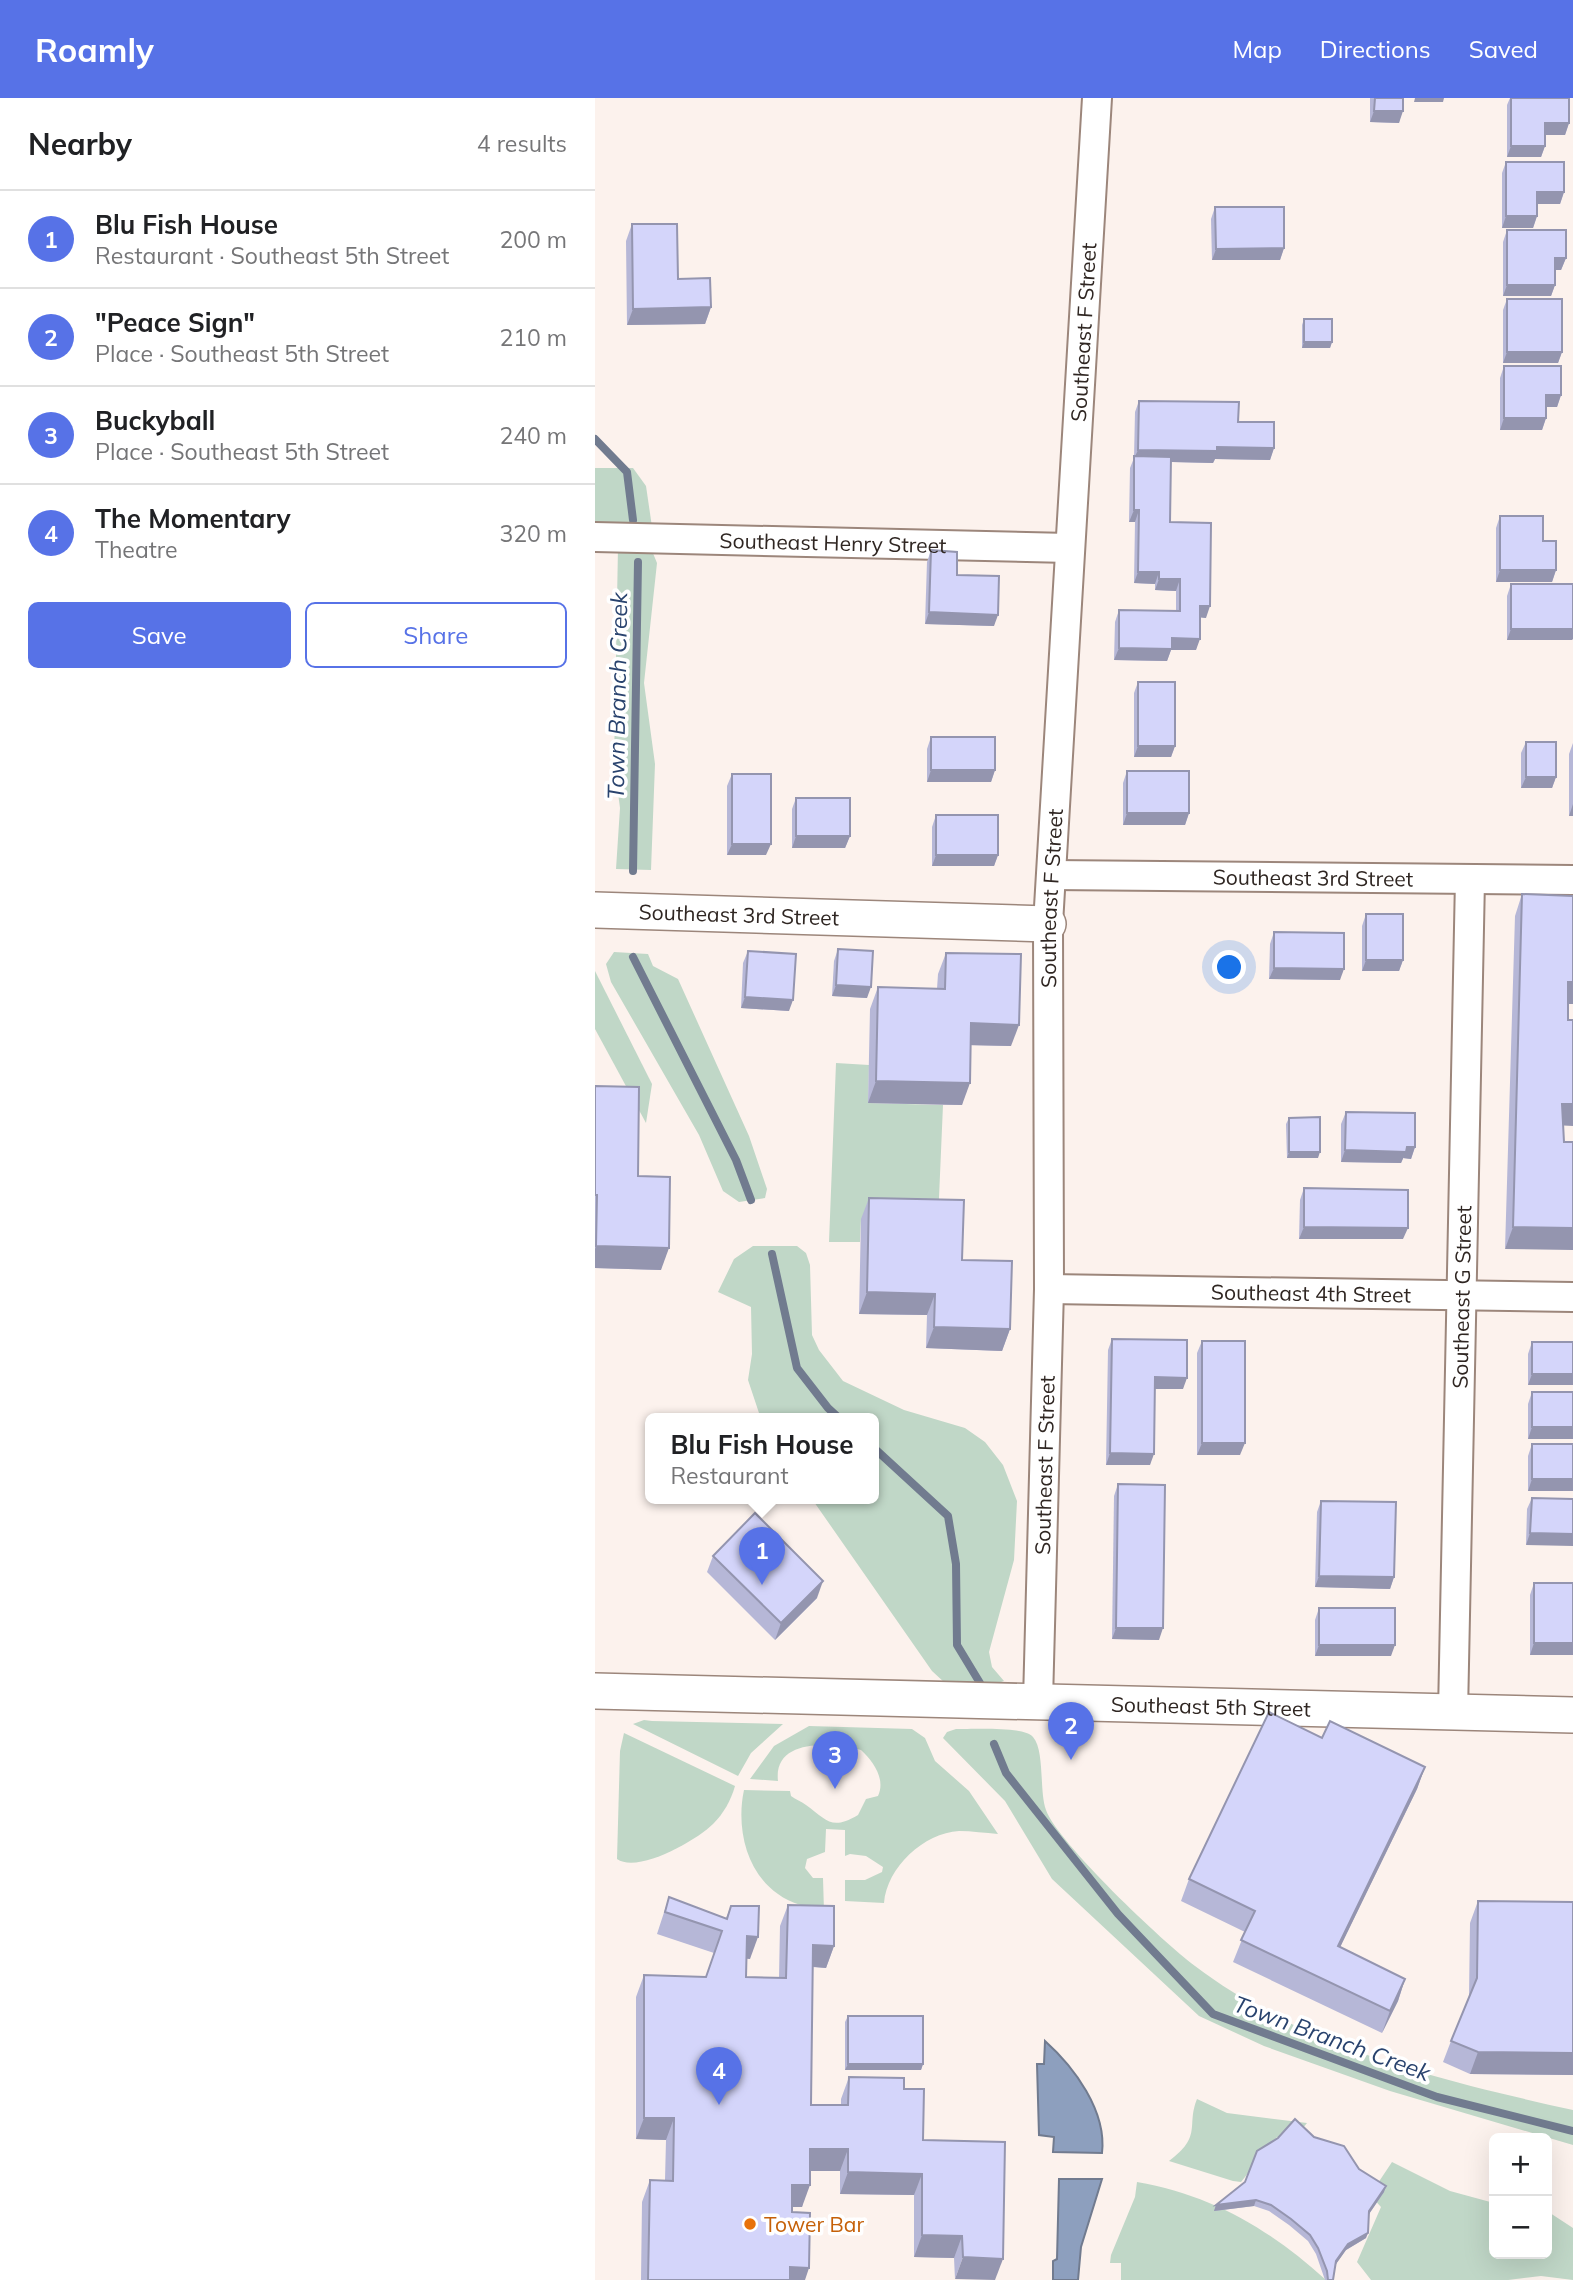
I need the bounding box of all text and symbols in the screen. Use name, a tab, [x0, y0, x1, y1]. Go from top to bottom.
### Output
text: Roamly	[35, 29, 154, 70]
text: Map	[1232, 34, 1282, 64]
text: Directions	[1320, 34, 1431, 64]
text: Saved	[1469, 34, 1538, 64]
text: Nearby	[28, 125, 132, 163]
text: 4 results	[477, 129, 567, 158]
text: Blu Fish House	[95, 208, 278, 241]
text: 1	[44, 225, 58, 254]
text: 200 m	[499, 225, 567, 254]
text: Restaurant · Southeast 5th Street	[95, 241, 449, 270]
street label: Southeast F Street	[1065, 242, 1101, 423]
text: "Peace Sign"	[95, 306, 255, 339]
text: 2	[44, 323, 58, 352]
text: 210 m	[499, 323, 567, 352]
text: Place · Southeast 5th Street	[95, 339, 389, 368]
text: Buckyball	[95, 404, 215, 437]
text: 3	[44, 421, 58, 450]
text: 240 m	[499, 421, 567, 450]
text: Place · Southeast 5th Street	[95, 437, 389, 466]
text: The Momentary	[95, 502, 291, 535]
text: 4	[44, 519, 58, 548]
text: 320 m	[499, 519, 567, 548]
street label: Southeast Henry Street	[719, 527, 947, 558]
text: Theatre	[95, 535, 177, 564]
water label: Town Branch Creek	[601, 591, 633, 800]
button: Save	[28, 602, 291, 668]
button: Share	[305, 602, 567, 668]
street label: Southeast F Street	[1035, 808, 1068, 988]
street label: Southeast 3rd Street	[1213, 864, 1413, 891]
street label: Southeast 3rd Street	[638, 898, 839, 931]
your location	[1212, 950, 1246, 984]
street label: Southeast G Street	[1447, 1205, 1476, 1389]
street label: Southeast 4th Street	[1211, 1278, 1411, 1308]
street label: Southeast F Street	[1029, 1375, 1060, 1555]
popup	[645, 1413, 879, 1504]
text: Blu Fish House	[670, 1428, 854, 1461]
text: Restaurant	[670, 1461, 789, 1490]
pin: 1	[739, 1527, 785, 1585]
street label: Southeast 5th Street	[1111, 1691, 1311, 1722]
pin: 2	[1048, 1702, 1094, 1760]
pin: 3	[812, 1731, 858, 1789]
water label: Town Branch Creek	[1230, 1989, 1435, 2087]
pin: 4	[696, 2047, 742, 2105]
map controls	[1489, 2133, 1552, 2259]
button: +	[1489, 2133, 1552, 2196]
button: −	[1489, 2196, 1552, 2259]
place label: Tower Bar	[764, 2211, 864, 2237]
marker: Tower Bar	[742, 2216, 758, 2232]

